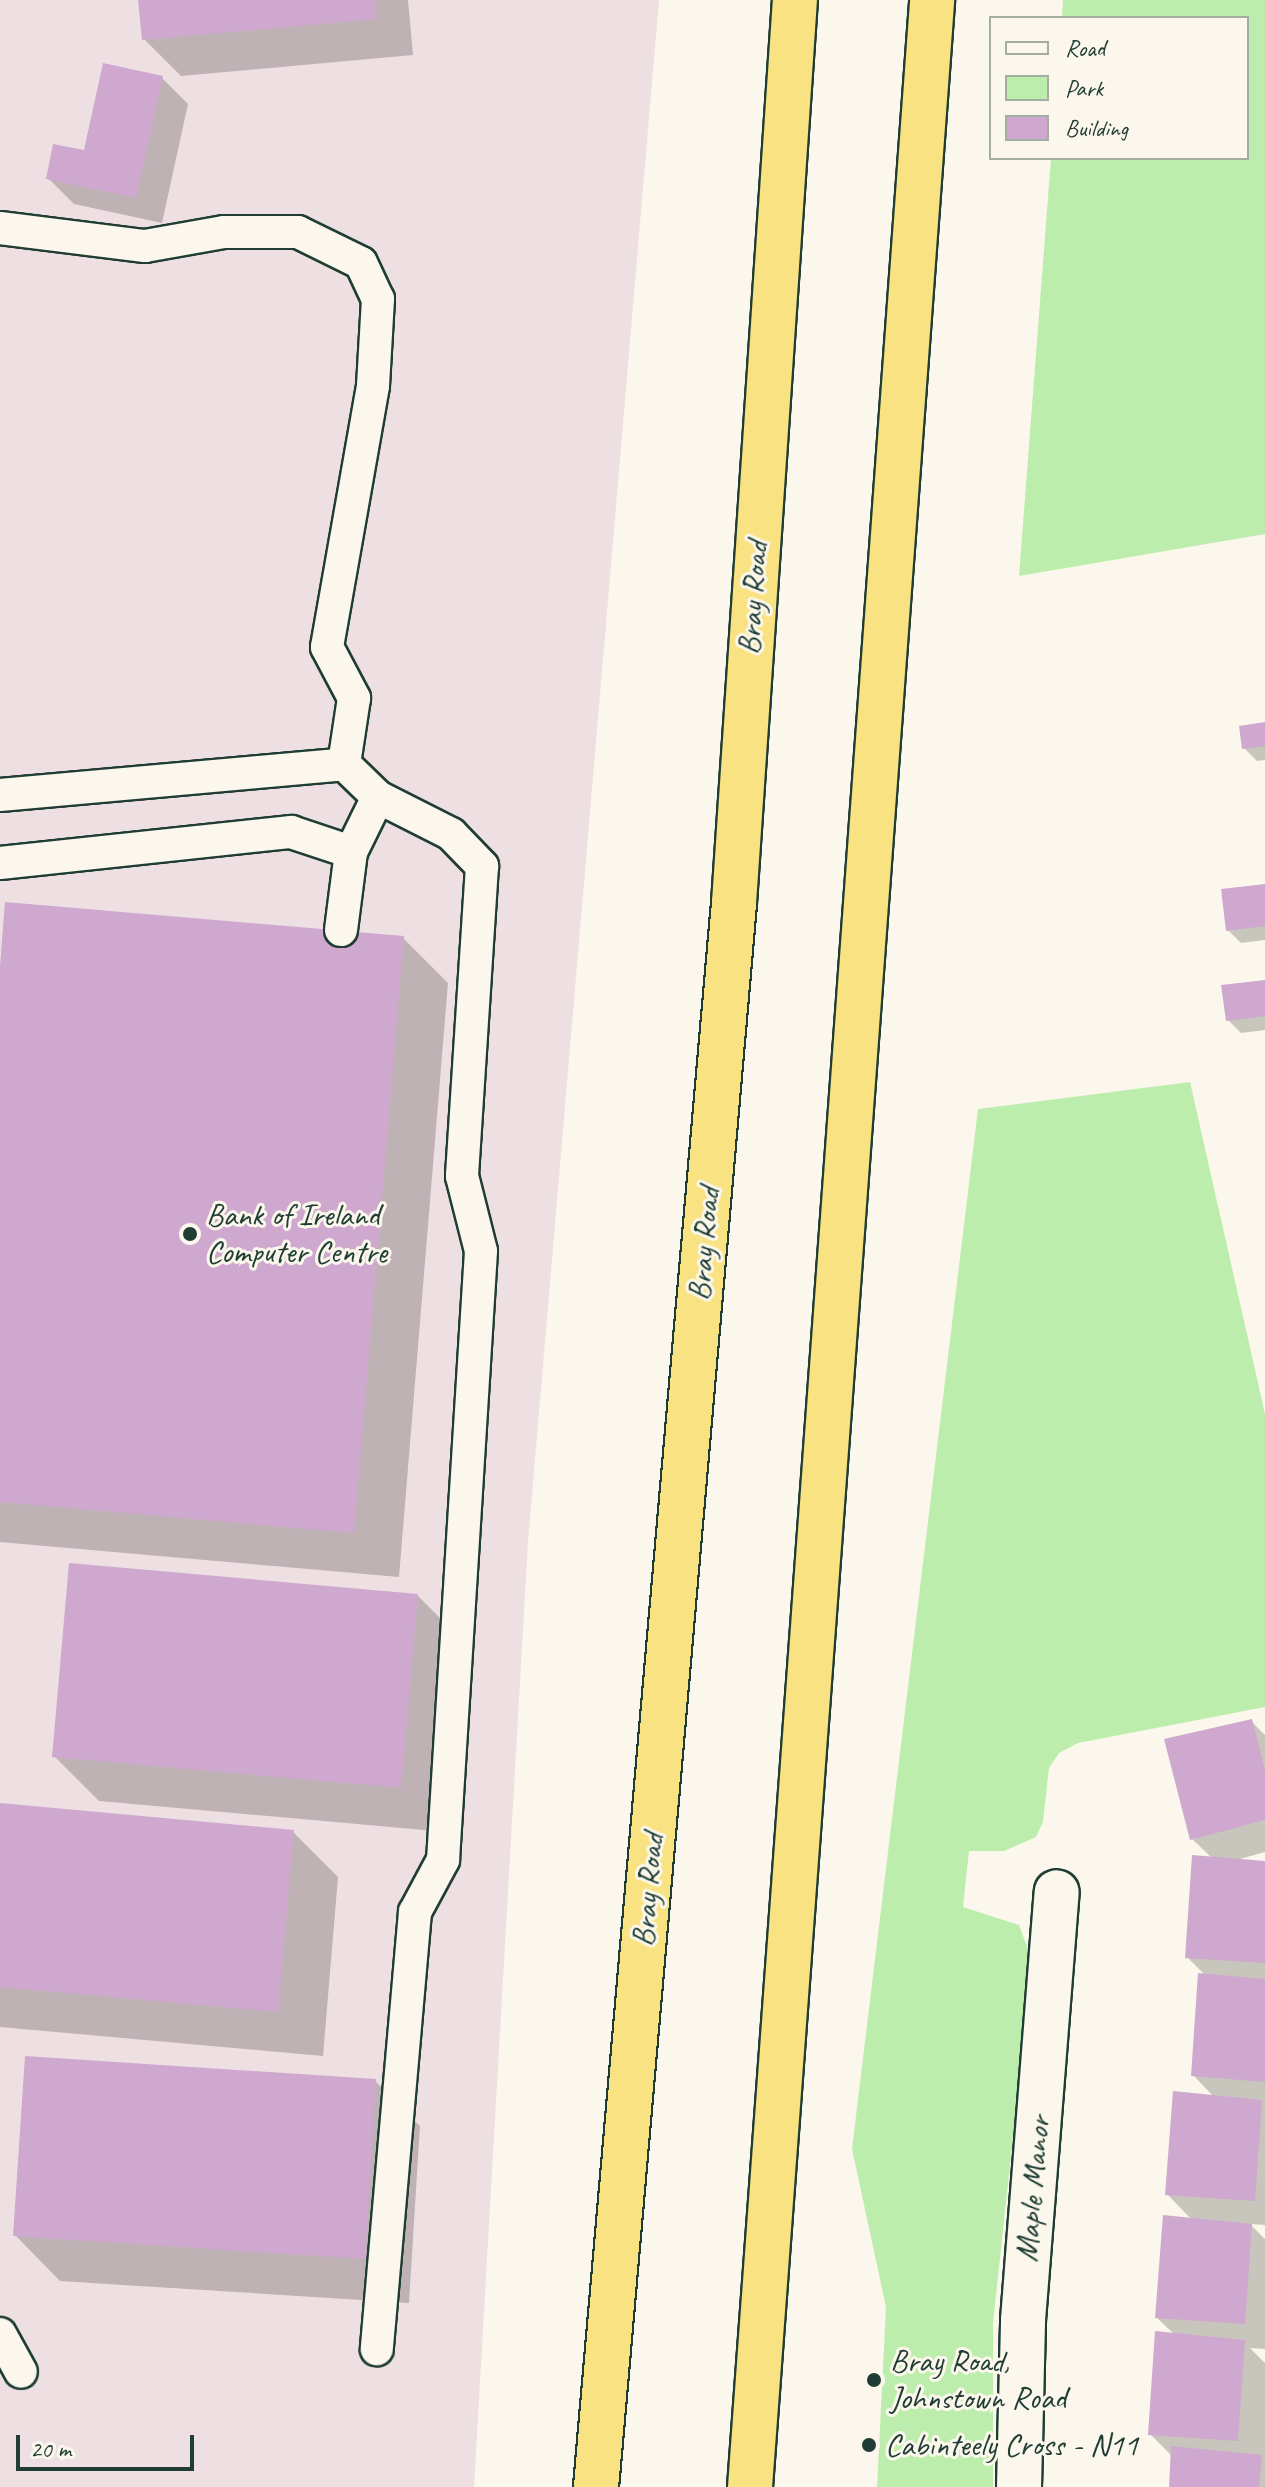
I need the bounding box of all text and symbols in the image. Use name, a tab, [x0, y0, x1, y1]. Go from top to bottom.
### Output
legend	[989, 16, 1249, 160]
text: Road	[1065, 33, 1105, 63]
text: Park	[1065, 73, 1103, 103]
text: Building	[1065, 113, 1128, 143]
street label: Bray Road	[730, 540, 776, 656]
street label: Bray Road	[680, 1185, 728, 1303]
place label: Bank of Ireland Computer Centre	[206, 1197, 387, 1272]
marker: Bank of Ireland Computer Centre	[181, 1225, 199, 1243]
street label: Bray Road	[624, 1831, 672, 1949]
street label: Maple Manor	[1007, 2114, 1059, 2264]
place label: Bray Road, Johnstown Road	[890, 2343, 1065, 2418]
marker: Bray Road, Johnstown Road	[865, 2371, 883, 2389]
scale bar	[20, 2419, 198, 2469]
place label: Cabinteely Cross - N11	[885, 2426, 1138, 2464]
text: 20 m	[30, 2434, 71, 2464]
marker: Cabinteely Cross - N11	[860, 2436, 878, 2454]

